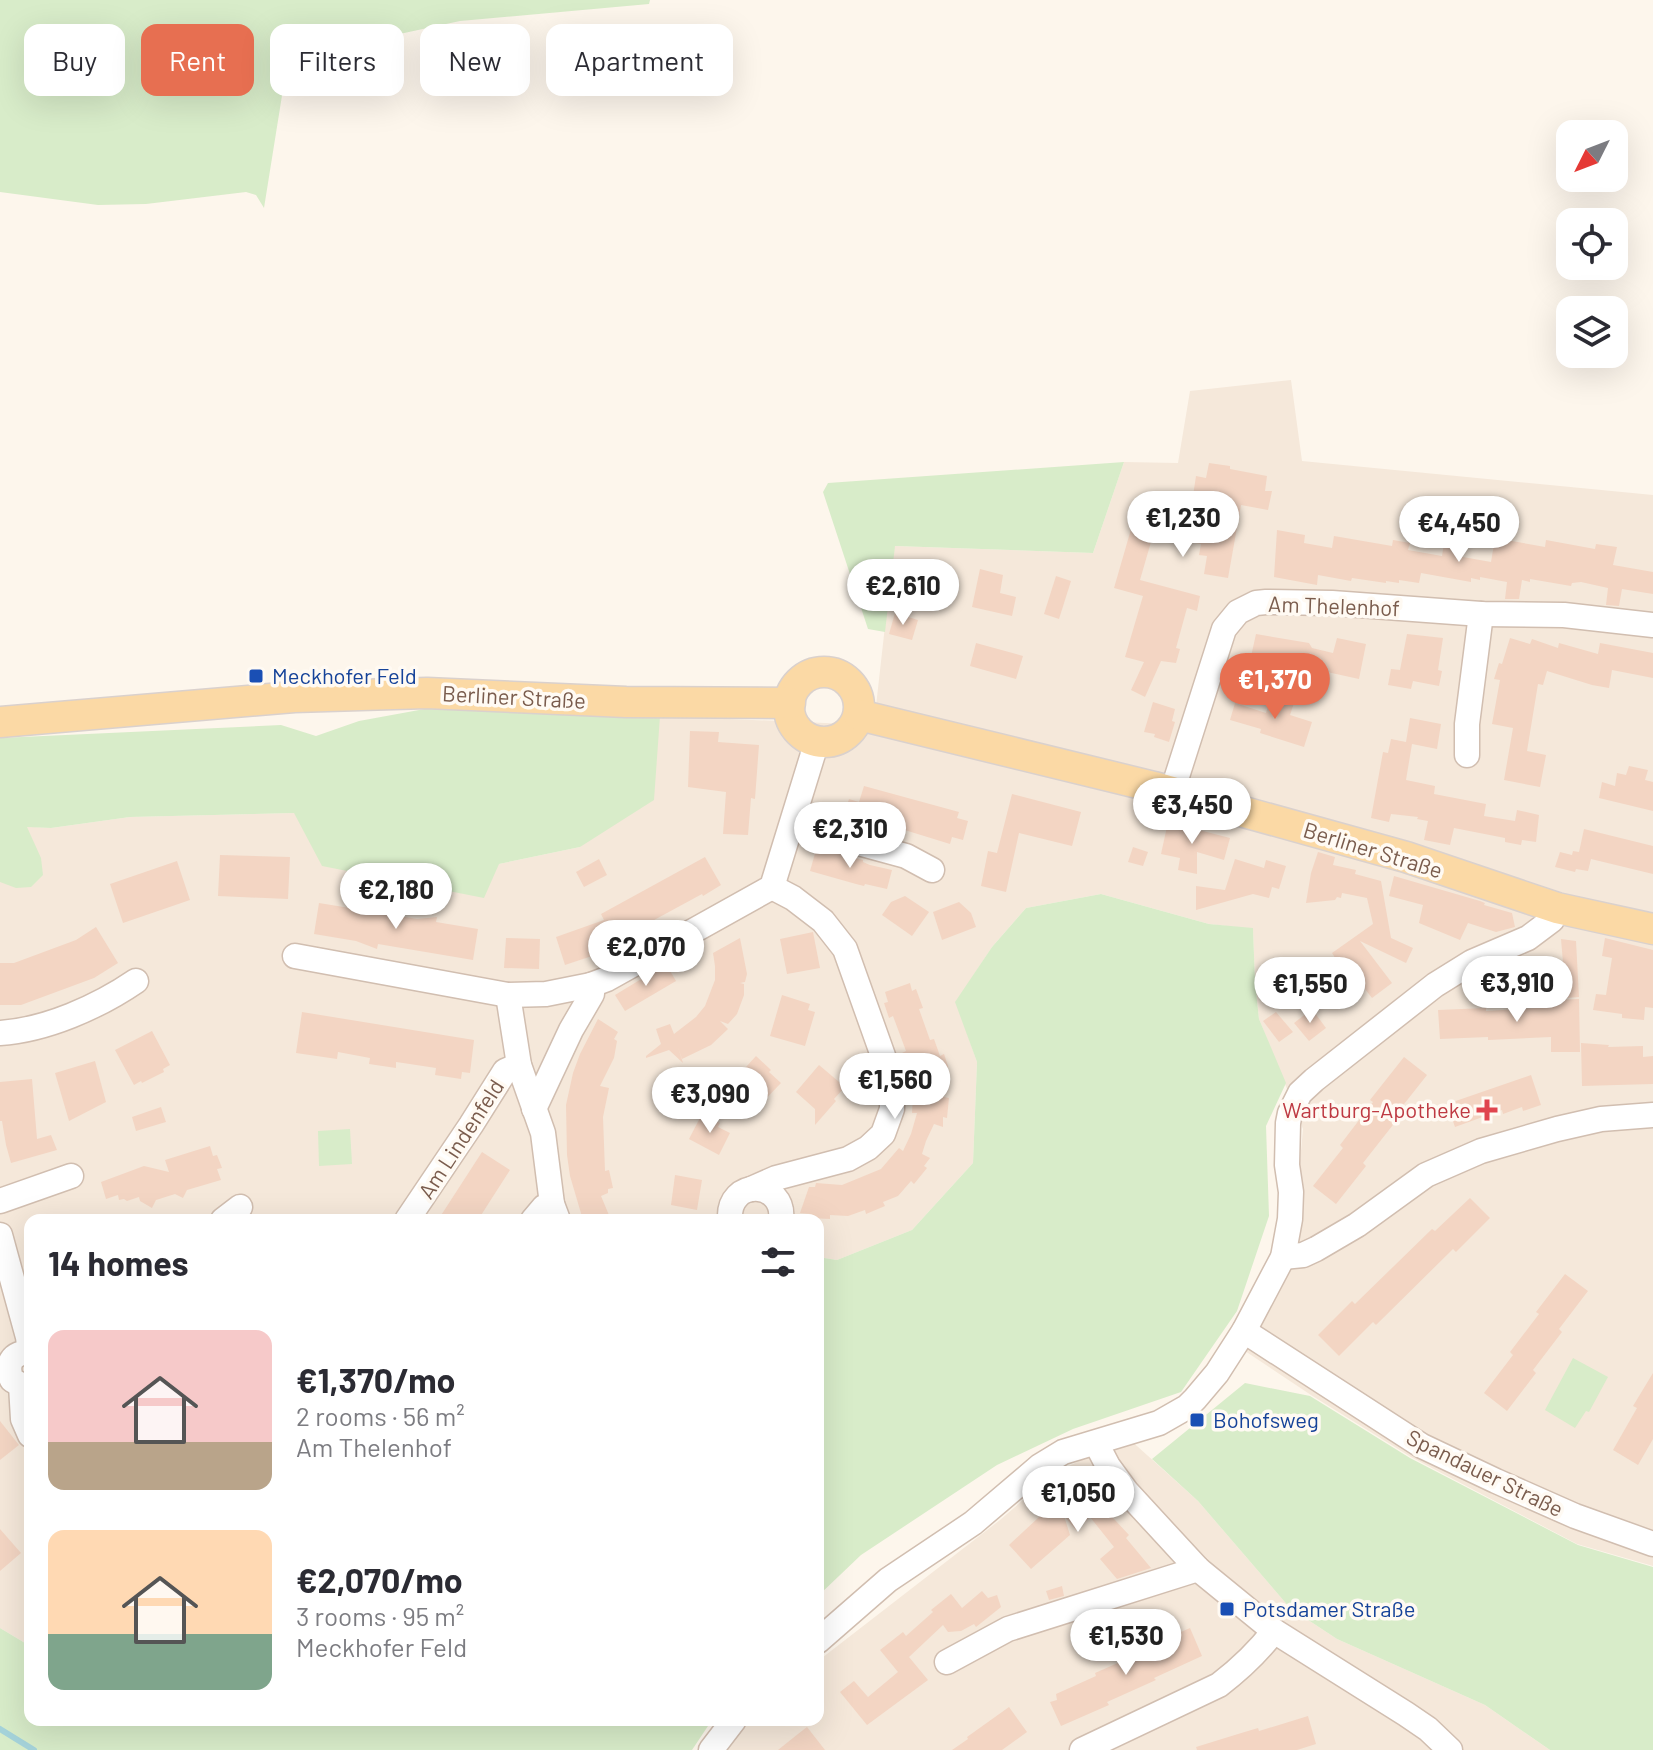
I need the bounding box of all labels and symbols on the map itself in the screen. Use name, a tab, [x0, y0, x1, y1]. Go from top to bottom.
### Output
north arrow	[1556, 120, 1628, 192]
pin: €1,230	[1118, 491, 1248, 559]
pin: €4,450	[1394, 496, 1524, 564]
pin: €2,610	[838, 559, 968, 627]
street label: Am Thelenhof	[1268, 590, 1400, 620]
pin: €1,370	[1210, 653, 1340, 721]
place label: Meckhofer Feld	[272, 662, 417, 688]
marker: Meckhofer Feld	[247, 667, 265, 685]
street label: Berliner Straße	[441, 679, 587, 713]
pin: €3,450	[1127, 778, 1257, 846]
pin: €2,310	[785, 802, 915, 870]
street label: Berliner Straße	[1301, 816, 1446, 883]
pin: €2,180	[331, 863, 461, 931]
pin: €2,070	[581, 920, 711, 988]
pin: €3,910	[1452, 956, 1582, 1024]
pin: €1,550	[1245, 957, 1375, 1025]
pin: €1,560	[830, 1053, 960, 1121]
pin: €3,090	[645, 1067, 775, 1135]
street label: Am Lindenfeld	[412, 1074, 508, 1203]
place label: Wartburg-Apotheke	[1282, 1096, 1471, 1122]
marker: Wartburg-Apotheke	[1478, 1101, 1496, 1119]
place label: Bohofsweg	[1213, 1406, 1319, 1432]
marker: Bohofsweg	[1188, 1411, 1206, 1429]
street label: Spandauer Straße	[1403, 1423, 1568, 1521]
pin: €1,050	[1013, 1466, 1143, 1534]
place label: Potsdamer Straße	[1243, 1595, 1416, 1621]
marker: Potsdamer Straße	[1218, 1600, 1236, 1618]
pin: €1,530	[1061, 1609, 1191, 1677]

